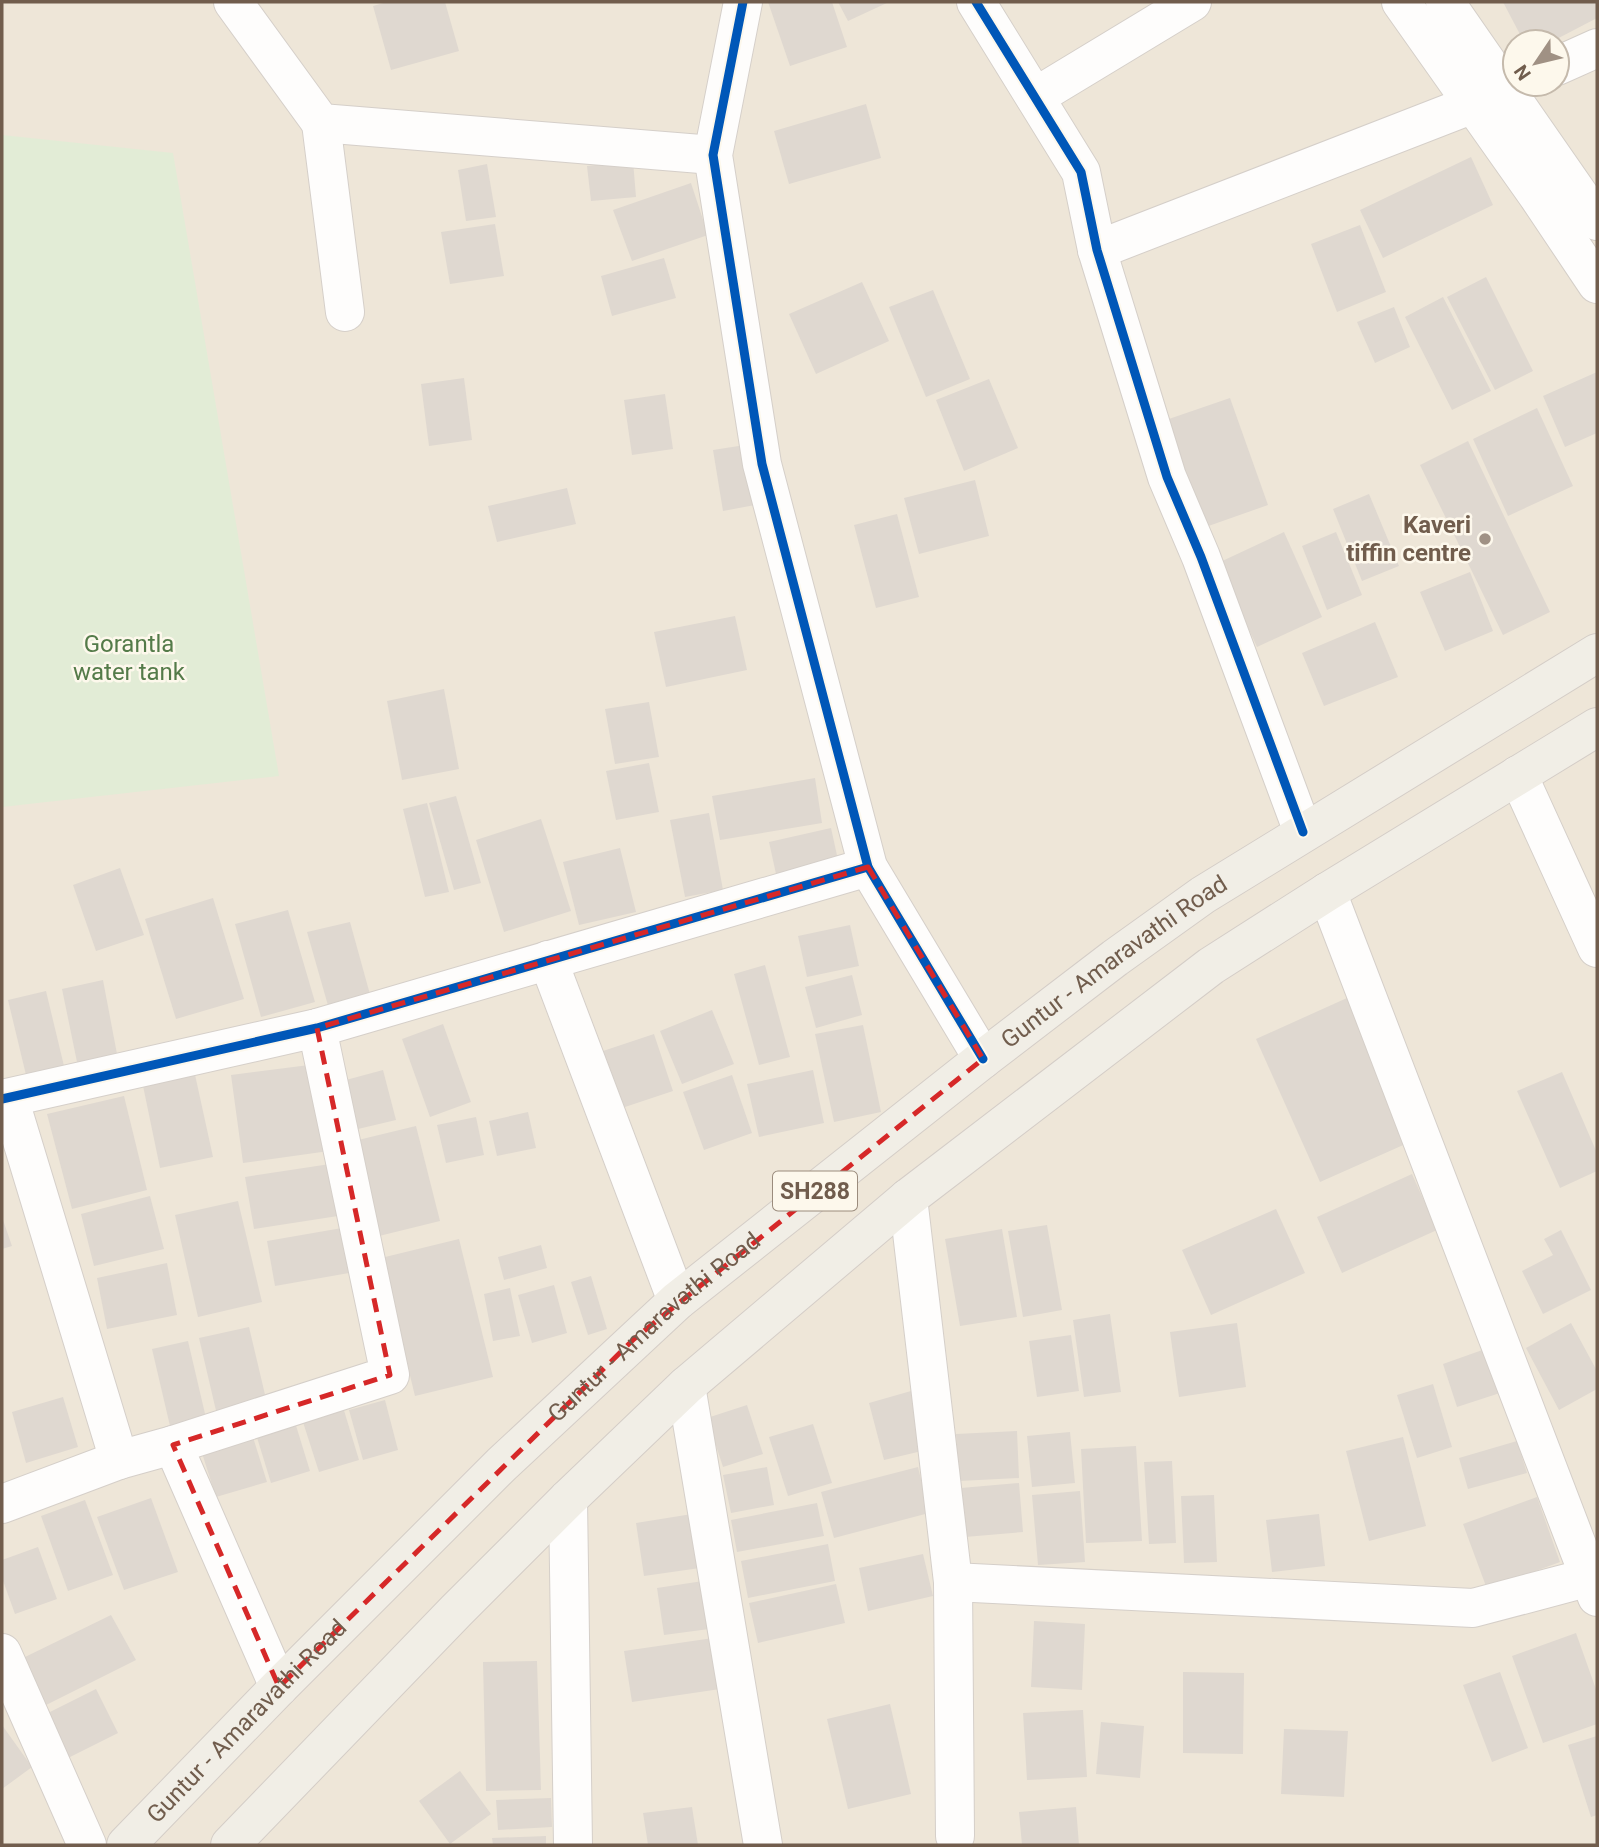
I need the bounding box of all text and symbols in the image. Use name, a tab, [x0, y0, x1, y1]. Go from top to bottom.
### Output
north arrow	[1501, 28, 1571, 98]
text: N	[1509, 60, 1536, 85]
place label: Kaveri tiffin centre	[1346, 511, 1471, 567]
marker: Kaveri tiffin centre	[1477, 531, 1493, 547]
park label: Gorantla water tank	[73, 630, 186, 686]
street label: Guntur - Amaravathi Road	[996, 870, 1232, 1054]
road number: SH288	[773, 1172, 857, 1210]
street label: Guntur - Amaravathi Road	[542, 1227, 766, 1428]
street label: Guntur - Amaravathi Road	[141, 1614, 352, 1829]

